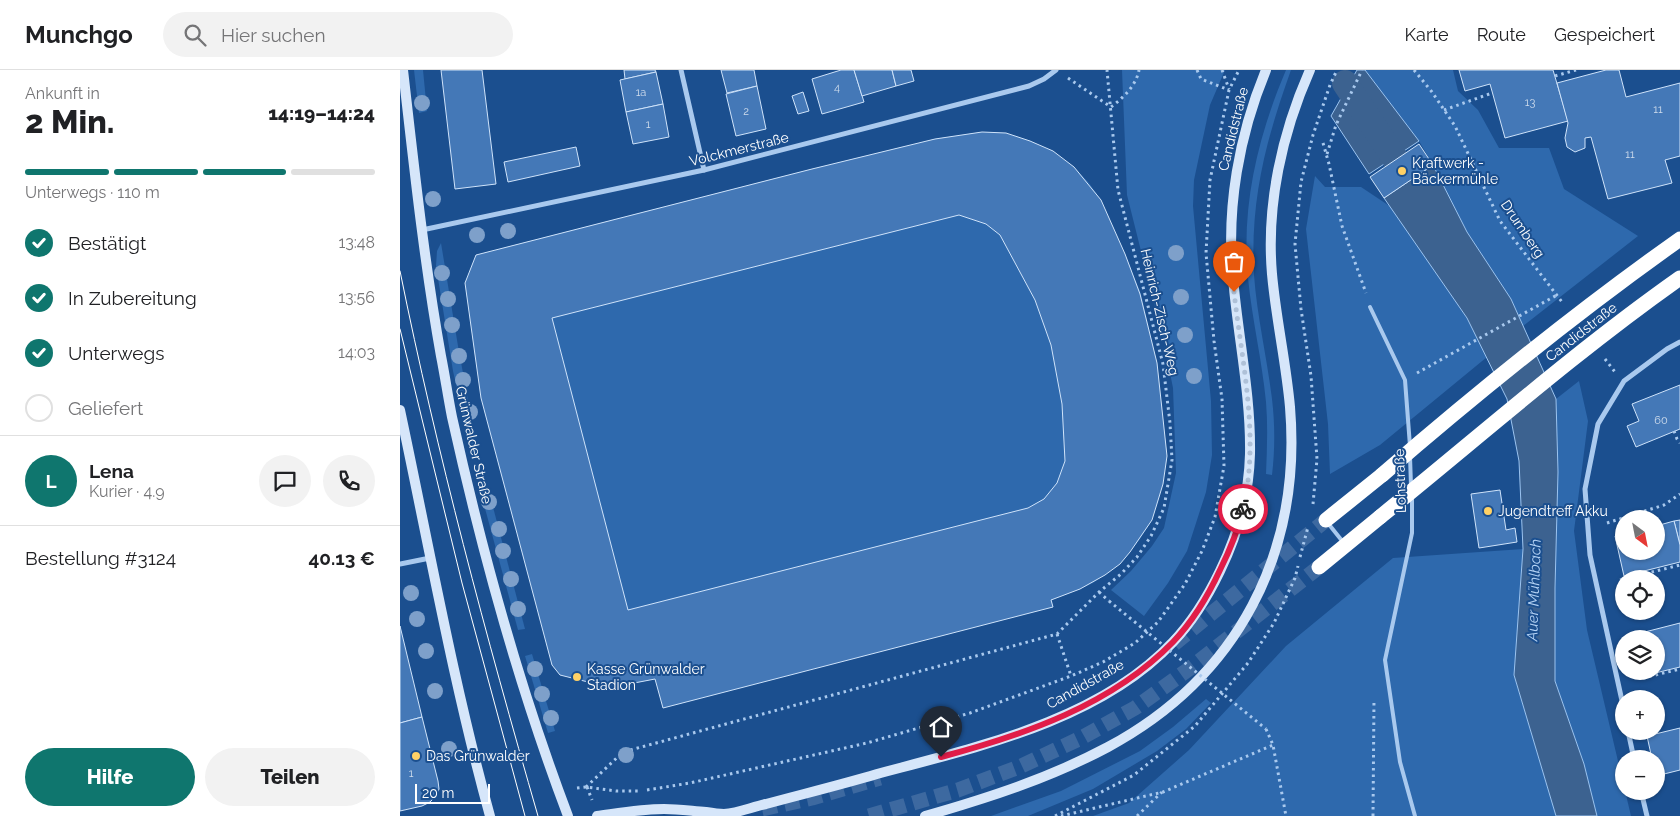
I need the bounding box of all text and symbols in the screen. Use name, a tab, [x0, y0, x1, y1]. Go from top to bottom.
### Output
search box	[163, 12, 513, 57]
text: Munchgo	[25, 20, 133, 49]
icon: search	[181, 21, 209, 49]
text: Hier suchen	[221, 24, 325, 46]
text: Karte	[1405, 24, 1449, 45]
text: Route	[1477, 24, 1526, 45]
text: Gespeichert	[1554, 24, 1655, 45]
house number: 4	[834, 81, 840, 94]
text: Ankunft in	[25, 84, 100, 103]
street label: Candidstraße	[1215, 85, 1251, 173]
house number: 1a	[636, 86, 646, 99]
house number: 13	[1525, 96, 1535, 109]
text: 14:19–14:24	[268, 102, 375, 124]
text: 2 Min.	[25, 103, 114, 140]
house number: 11	[1653, 103, 1663, 116]
house number: 2	[743, 105, 749, 118]
house number: 1	[646, 118, 651, 131]
street label: Volckmerstraße	[688, 129, 790, 169]
house number: 11	[1625, 148, 1635, 161]
place label: Kraftwerk - Bäckermühle	[1412, 155, 1498, 187]
marker: Kraftwerk - Bäckermühle	[1396, 165, 1408, 177]
text: Unterwegs · 110 m	[25, 183, 160, 202]
street label: Drumberg	[1498, 197, 1548, 261]
icon: check	[25, 229, 53, 257]
text: Bestätigt	[68, 232, 146, 254]
text: 13:48	[338, 233, 375, 252]
pin	[1213, 241, 1255, 292]
street label: Heinrich-Zisch-Weg	[1138, 247, 1182, 377]
icon: bag	[1220, 248, 1248, 276]
icon: check	[25, 284, 53, 312]
text: In Zubereitung	[68, 287, 197, 309]
text: 13:56	[338, 288, 375, 307]
street label: Candidstraße	[1542, 299, 1620, 365]
icon: check	[25, 339, 53, 367]
text: Unterwegs	[68, 342, 164, 364]
text: 14:03	[338, 343, 375, 362]
street label: Grünwalder Straße	[453, 384, 495, 506]
text: Geliefert	[68, 397, 143, 419]
house number: 60	[1654, 414, 1668, 427]
street label: Lohstraße	[1391, 449, 1409, 513]
button: chat	[259, 455, 311, 507]
button: phone	[323, 455, 375, 507]
text: Lena	[89, 460, 134, 482]
text: L	[45, 470, 57, 492]
text: Kurier · 4.9	[89, 482, 165, 501]
courier	[1218, 484, 1268, 534]
icon: bike	[1229, 495, 1257, 523]
place label: Jugendtreff Akku	[1498, 503, 1608, 519]
marker: Jugendtreff Akku	[1482, 505, 1494, 517]
north arrow	[1615, 510, 1665, 560]
map controls	[1615, 510, 1665, 800]
water label: Auer Mühlbach	[1523, 539, 1545, 642]
text: Bestellung #3124	[25, 547, 176, 569]
text: 40.13 €	[308, 547, 375, 569]
button: locate	[1615, 570, 1665, 620]
button: layers	[1615, 630, 1665, 680]
street label: Candidstraße	[1044, 656, 1126, 712]
place label: Kasse Grünwalder Stadion	[587, 661, 705, 693]
marker: Kasse Grünwalder Stadion	[571, 671, 583, 683]
button: +	[1615, 690, 1665, 740]
pin	[920, 706, 962, 757]
icon: home	[927, 713, 955, 741]
button: Hilfe	[25, 748, 195, 806]
button: Teilen	[205, 748, 375, 806]
place label: Das Grünwalder	[426, 748, 530, 764]
marker: Das Grünwalder	[410, 750, 422, 762]
button: −	[1615, 750, 1665, 800]
house number: 1	[409, 767, 414, 780]
scale bar	[415, 781, 490, 804]
text: 20 m	[422, 785, 454, 801]

